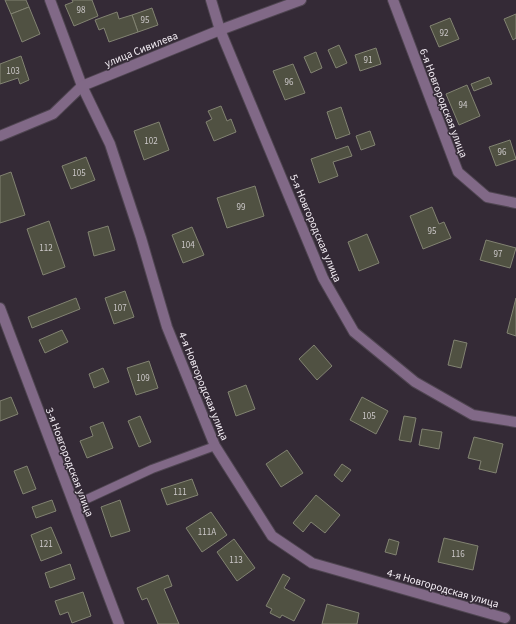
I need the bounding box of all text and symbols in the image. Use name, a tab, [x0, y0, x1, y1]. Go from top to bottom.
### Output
house number: 98	[77, 4, 86, 17]
house number: 95	[141, 14, 150, 27]
house number: 92	[440, 27, 449, 40]
street label: улица Сивилева	[102, 28, 180, 71]
street label: 6-я Новгородская улица	[416, 46, 471, 160]
house number: 91	[364, 54, 372, 67]
house number: 103	[6, 65, 20, 78]
house number: 96	[285, 76, 294, 89]
house number: 94	[459, 99, 468, 112]
house number: 102	[144, 135, 158, 148]
house number: 96	[498, 146, 507, 159]
house number: 105	[72, 167, 86, 180]
street label: 5-я Новгородская улица	[286, 172, 345, 284]
house number: 99	[237, 201, 246, 214]
house number: 95	[428, 225, 437, 238]
house number: 104	[181, 239, 195, 252]
house number: 112	[39, 242, 53, 255]
house number: 97	[494, 248, 503, 261]
house number: 107	[113, 302, 127, 315]
street label: 4-я Новгородская улица	[175, 330, 232, 443]
house number: 109	[136, 372, 150, 385]
street label: 3-я Новгородская улица	[42, 405, 97, 519]
house number: 105	[362, 410, 376, 423]
house number: 111	[173, 486, 187, 499]
house number: 111А	[198, 526, 216, 539]
house number: 121	[39, 538, 53, 551]
house number: 116	[451, 548, 465, 561]
house number: 113	[229, 554, 243, 567]
street label: 4-я Новгородская улица	[385, 565, 501, 612]

